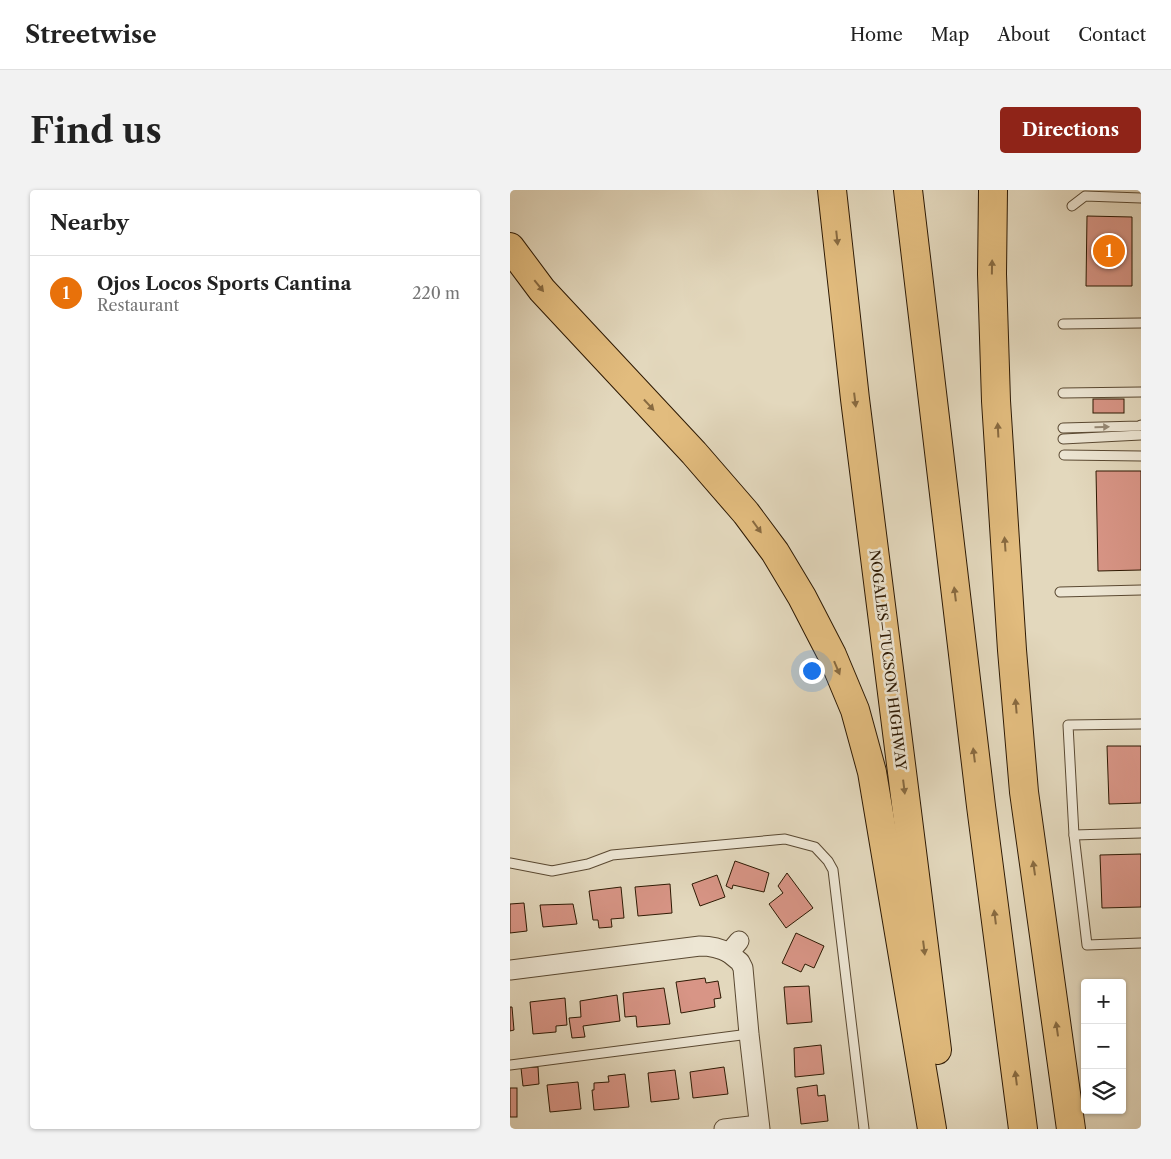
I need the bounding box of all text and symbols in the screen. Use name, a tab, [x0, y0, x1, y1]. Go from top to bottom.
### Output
text: Streetwise	[25, 20, 157, 49]
text: Home	[850, 24, 903, 46]
text: Map	[931, 24, 969, 46]
text: About	[997, 24, 1050, 46]
text: Contact	[1078, 24, 1146, 46]
button: Directions	[1000, 107, 1141, 153]
text: Find us	[30, 109, 162, 152]
text: Nearby	[50, 210, 129, 235]
one-way arrow	[833, 231, 841, 247]
pin: 1	[1093, 232, 1125, 270]
one-way arrow	[988, 259, 996, 275]
text: Ojos Locos Sports Cantina	[97, 272, 352, 295]
one-way arrow	[534, 279, 545, 292]
text: 1	[62, 283, 70, 303]
text: 220 m	[412, 283, 460, 303]
text: Restaurant	[97, 295, 179, 315]
one-way arrow	[851, 392, 859, 408]
one-way arrow	[643, 399, 655, 411]
one-way arrow	[993, 421, 1001, 437]
one-way arrow	[1094, 423, 1110, 431]
one-way arrow	[752, 520, 762, 534]
one-way arrow	[1000, 536, 1008, 552]
street label: NOGALES–TUCSON HIGHWAY	[866, 549, 911, 772]
one-way arrow	[951, 586, 959, 602]
your location	[799, 658, 825, 684]
one-way arrow	[834, 661, 842, 675]
one-way arrow	[1012, 698, 1020, 714]
one-way arrow	[970, 747, 978, 763]
one-way arrow	[900, 779, 908, 795]
one-way arrow	[1030, 859, 1038, 875]
one-way arrow	[991, 908, 999, 924]
one-way arrow	[920, 940, 928, 956]
map controls	[1081, 979, 1126, 1114]
button: +	[1081, 979, 1126, 1024]
one-way arrow	[1053, 1020, 1061, 1036]
button: −	[1081, 1024, 1126, 1069]
one-way arrow	[1012, 1069, 1020, 1085]
button: layers	[1081, 1069, 1126, 1114]

